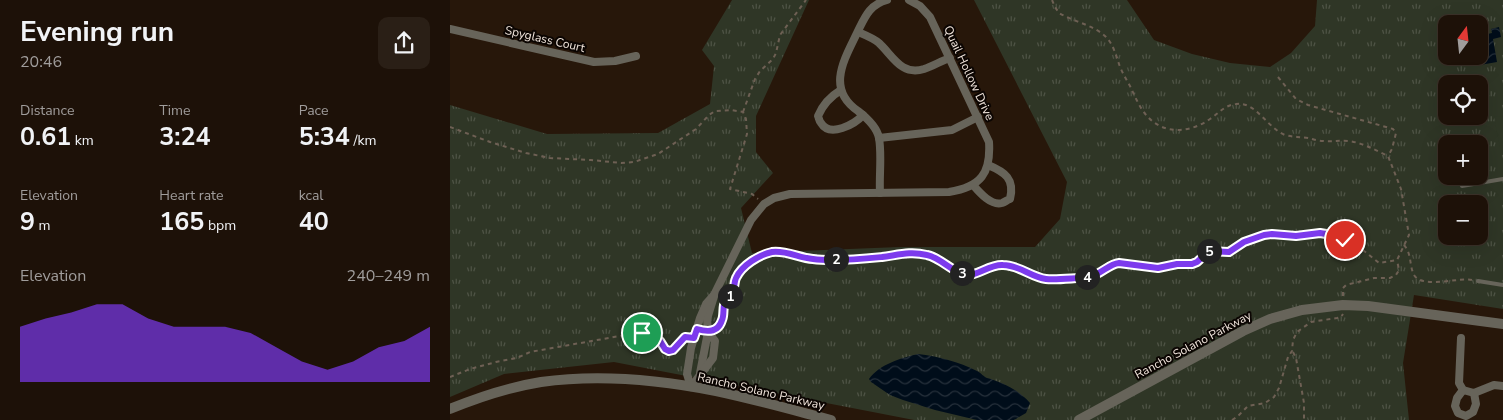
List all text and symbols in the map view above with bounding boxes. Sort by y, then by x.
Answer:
text: Evening run [20,13,174,51]
north arrow [1438,15,1488,65]
map controls [1438,15,1488,245]
button: share [378,17,430,69]
street label: Spyglass Court [503,22,587,56]
street label: Quail Hollow Drive [940,23,998,123]
text: 20:46 [20,51,62,73]
button: locate [1438,75,1488,125]
text: Distance [20,101,74,120]
text: Time [159,101,190,120]
text: Pace [299,101,328,120]
text: 0.61 [20,120,71,154]
text: 3:24 [159,120,211,154]
text: 5:34 [299,120,350,154]
text: km [71,131,94,150]
text: /km [350,131,376,150]
button: + [1438,135,1488,185]
text: Elevation [20,186,78,205]
text: Heart rate [159,186,223,205]
text: kcal [299,186,323,205]
button: − [1438,195,1488,245]
text: 9 [20,205,35,239]
text: 165 [159,205,204,239]
text: 40 [299,205,329,239]
text: m [35,216,51,235]
text: bpm [204,216,236,235]
pin [1324,219,1366,261]
icon: check [1331,226,1359,254]
pin: 5 [1196,238,1222,264]
text: 5 [1205,242,1214,261]
pin: 2 [824,246,848,272]
text: 2 [832,250,841,269]
pin: 3 [950,260,974,286]
text: 3 [958,264,967,283]
pin: 4 [1074,264,1100,290]
text: Elevation [20,265,86,287]
text: 240–249 m [347,265,430,287]
text: 4 [1083,268,1092,287]
pin: 1 [718,284,742,308]
text: 1 [726,287,735,306]
street label: Rancho Solano Parkway [1132,307,1255,383]
pin [621,312,663,354]
icon: arrive [628,319,656,347]
street label: Rancho Solano Parkway [696,369,827,414]

